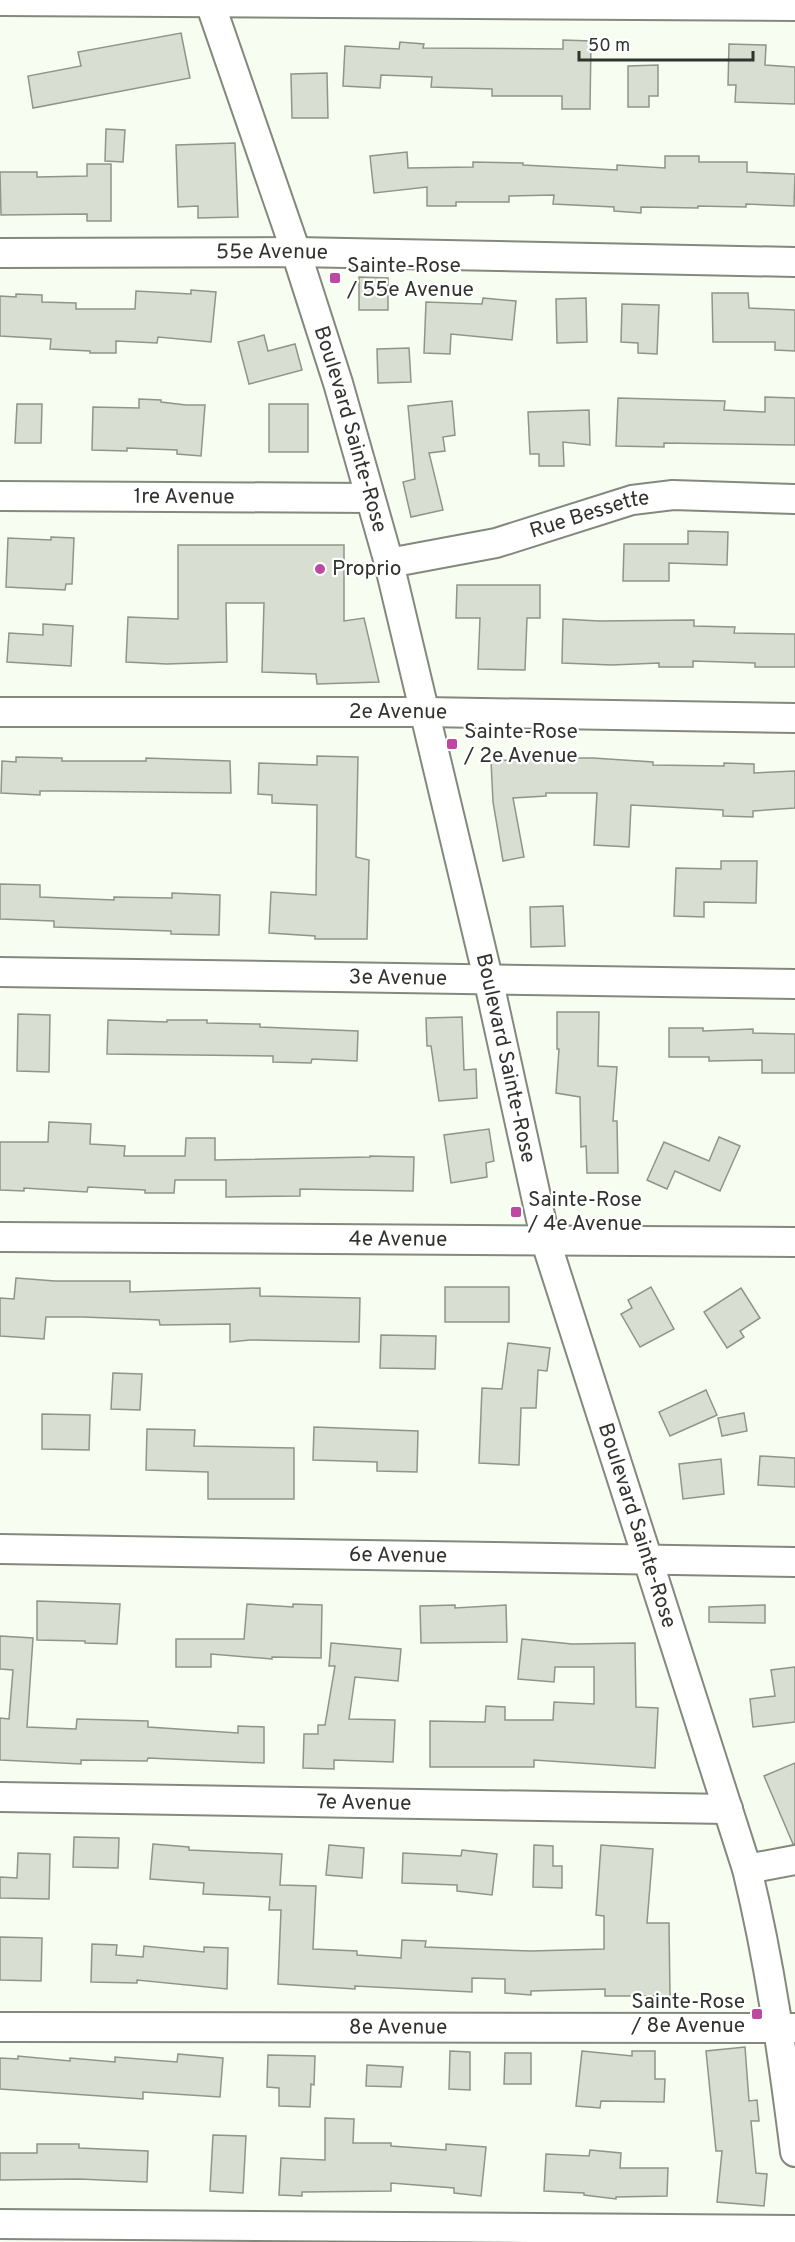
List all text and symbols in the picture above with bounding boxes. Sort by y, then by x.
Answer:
scale bar [579,24,753,62]
text: 50 m [588,35,630,58]
street label: 55e Avenue [216,238,328,266]
place label: Sainte-Rose / 55e Avenue [346,253,474,304]
marker: Sainte-Rose / 55e Avenue [328,271,342,285]
street label: Boulevard Sainte-Rose [307,323,393,536]
street label: 1re Avenue [133,483,235,511]
street label: Rue Bessette [526,484,651,545]
place label: Proprio [332,556,401,583]
marker: Proprio [313,562,327,576]
street label: 2e Avenue [349,698,447,726]
place label: Sainte-Rose / 2e Avenue [463,719,578,770]
marker: Sainte-Rose / 2e Avenue [445,737,459,751]
street label: Boulevard Sainte-Rose [469,951,542,1166]
street label: 3e Avenue [348,964,447,992]
place label: Sainte-Rose / 4e Avenue [527,1187,642,1238]
marker: Sainte-Rose / 4e Avenue [509,1205,523,1219]
street label: 4e Avenue [349,1226,447,1253]
street label: Boulevard Sainte-Rose [591,1420,682,1632]
street label: 6e Avenue [349,1541,447,1570]
street label: 7e Avenue [316,1789,412,1817]
place label: Sainte-Rose / 8e Avenue [630,1989,745,2040]
marker: Sainte-Rose / 8e Avenue [750,2007,764,2021]
street label: 8e Avenue [349,2014,447,2041]

